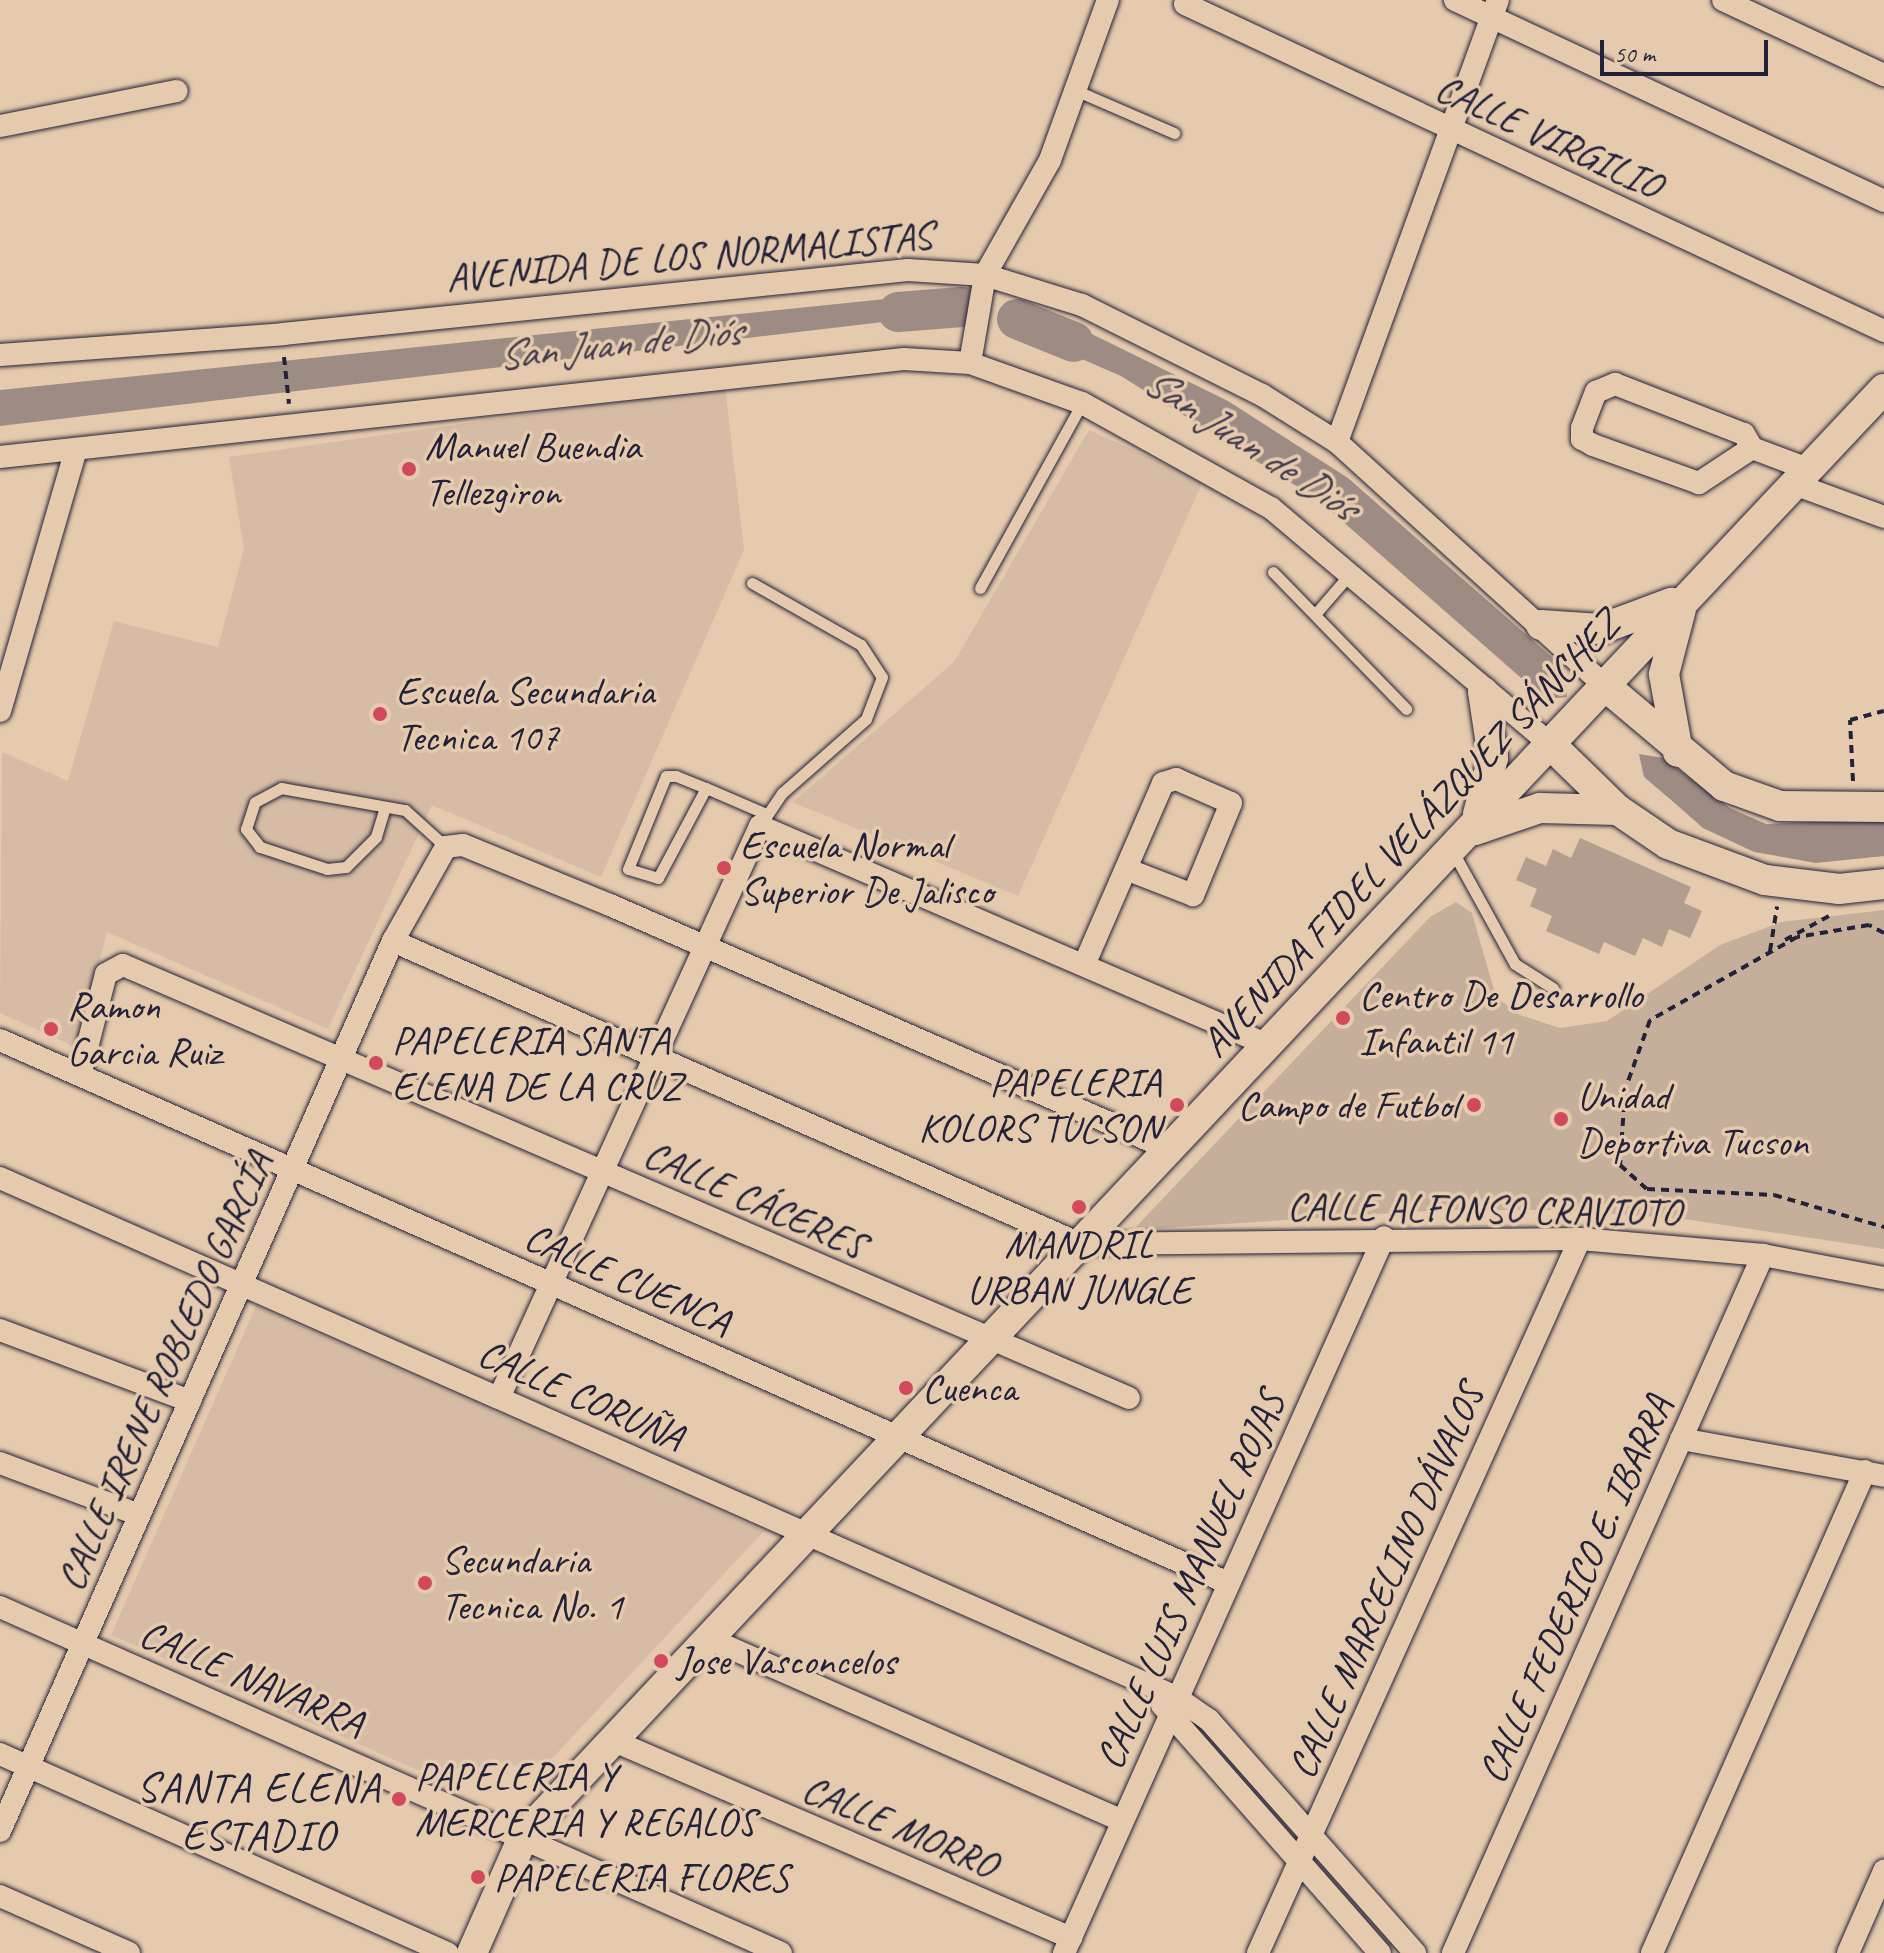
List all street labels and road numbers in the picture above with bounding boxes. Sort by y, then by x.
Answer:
street label: CALLE VIRGILIO [1429,63,1669,209]
street label: AVENIDA DE LOS NORMALISTAS [444,211,934,301]
street label: AVENIDA FIDEL VELÁZQUEZ SÁNCHEZ [1191,602,1629,1066]
street label: CALLE CÁCERES [637,1129,873,1269]
street label: CALLE IRENE ROBLEDO GARCÍA [45,1144,283,1598]
street label: CALLE ALFONSO CRAVIOTO [1285,1182,1683,1236]
street label: CALLE CUENCA [518,1212,738,1346]
street label: CALLE CORUÑA [471,1328,691,1462]
street label: CALLE MARCELINO DÁVALOS [1277,1377,1495,1785]
street label: CALLE LUIS MANUEL ROJAS [1085,1384,1295,1776]
street label: CALLE FEDERICO E. IBARRA [1467,1387,1683,1791]
street label: CALLE NAVARRA [132,1609,372,1747]
street label: CALLE MORRO [796,1764,1004,1888]

